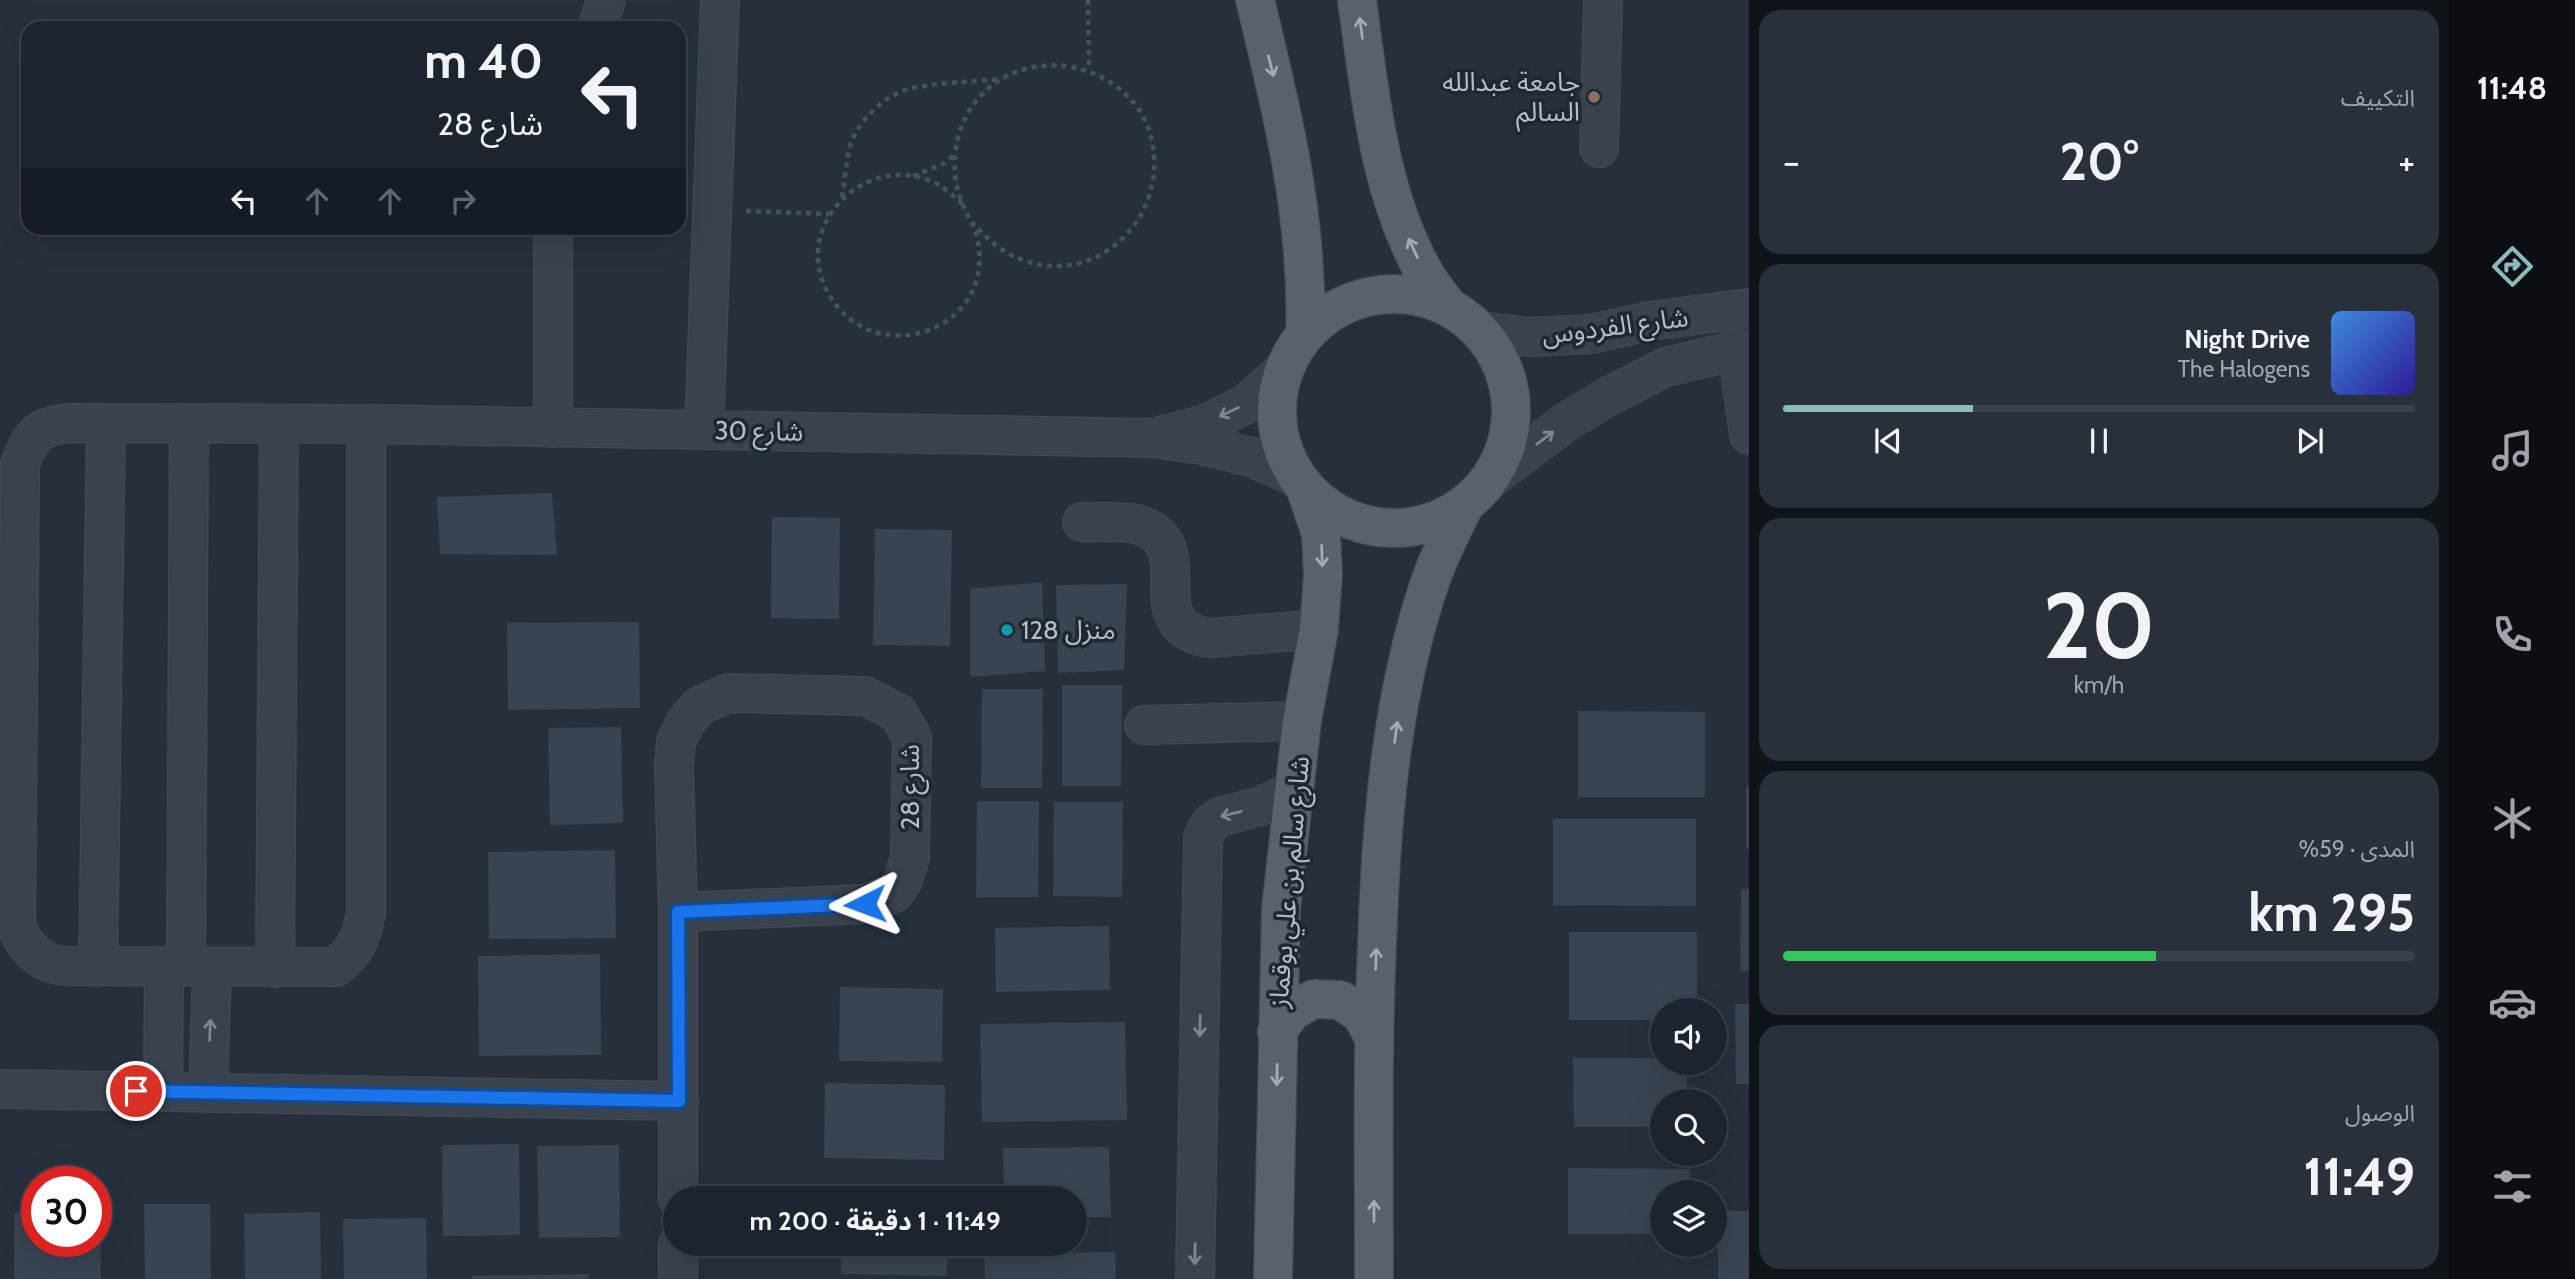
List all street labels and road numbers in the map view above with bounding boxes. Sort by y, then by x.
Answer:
street label: شارع الفردوس [1540,301,1690,354]
street label: شارع 30 [714,414,804,451]
street label: شارع 28 [894,744,929,830]
street label: شارع سالم بن علي بوقماز [1262,755,1320,1010]

